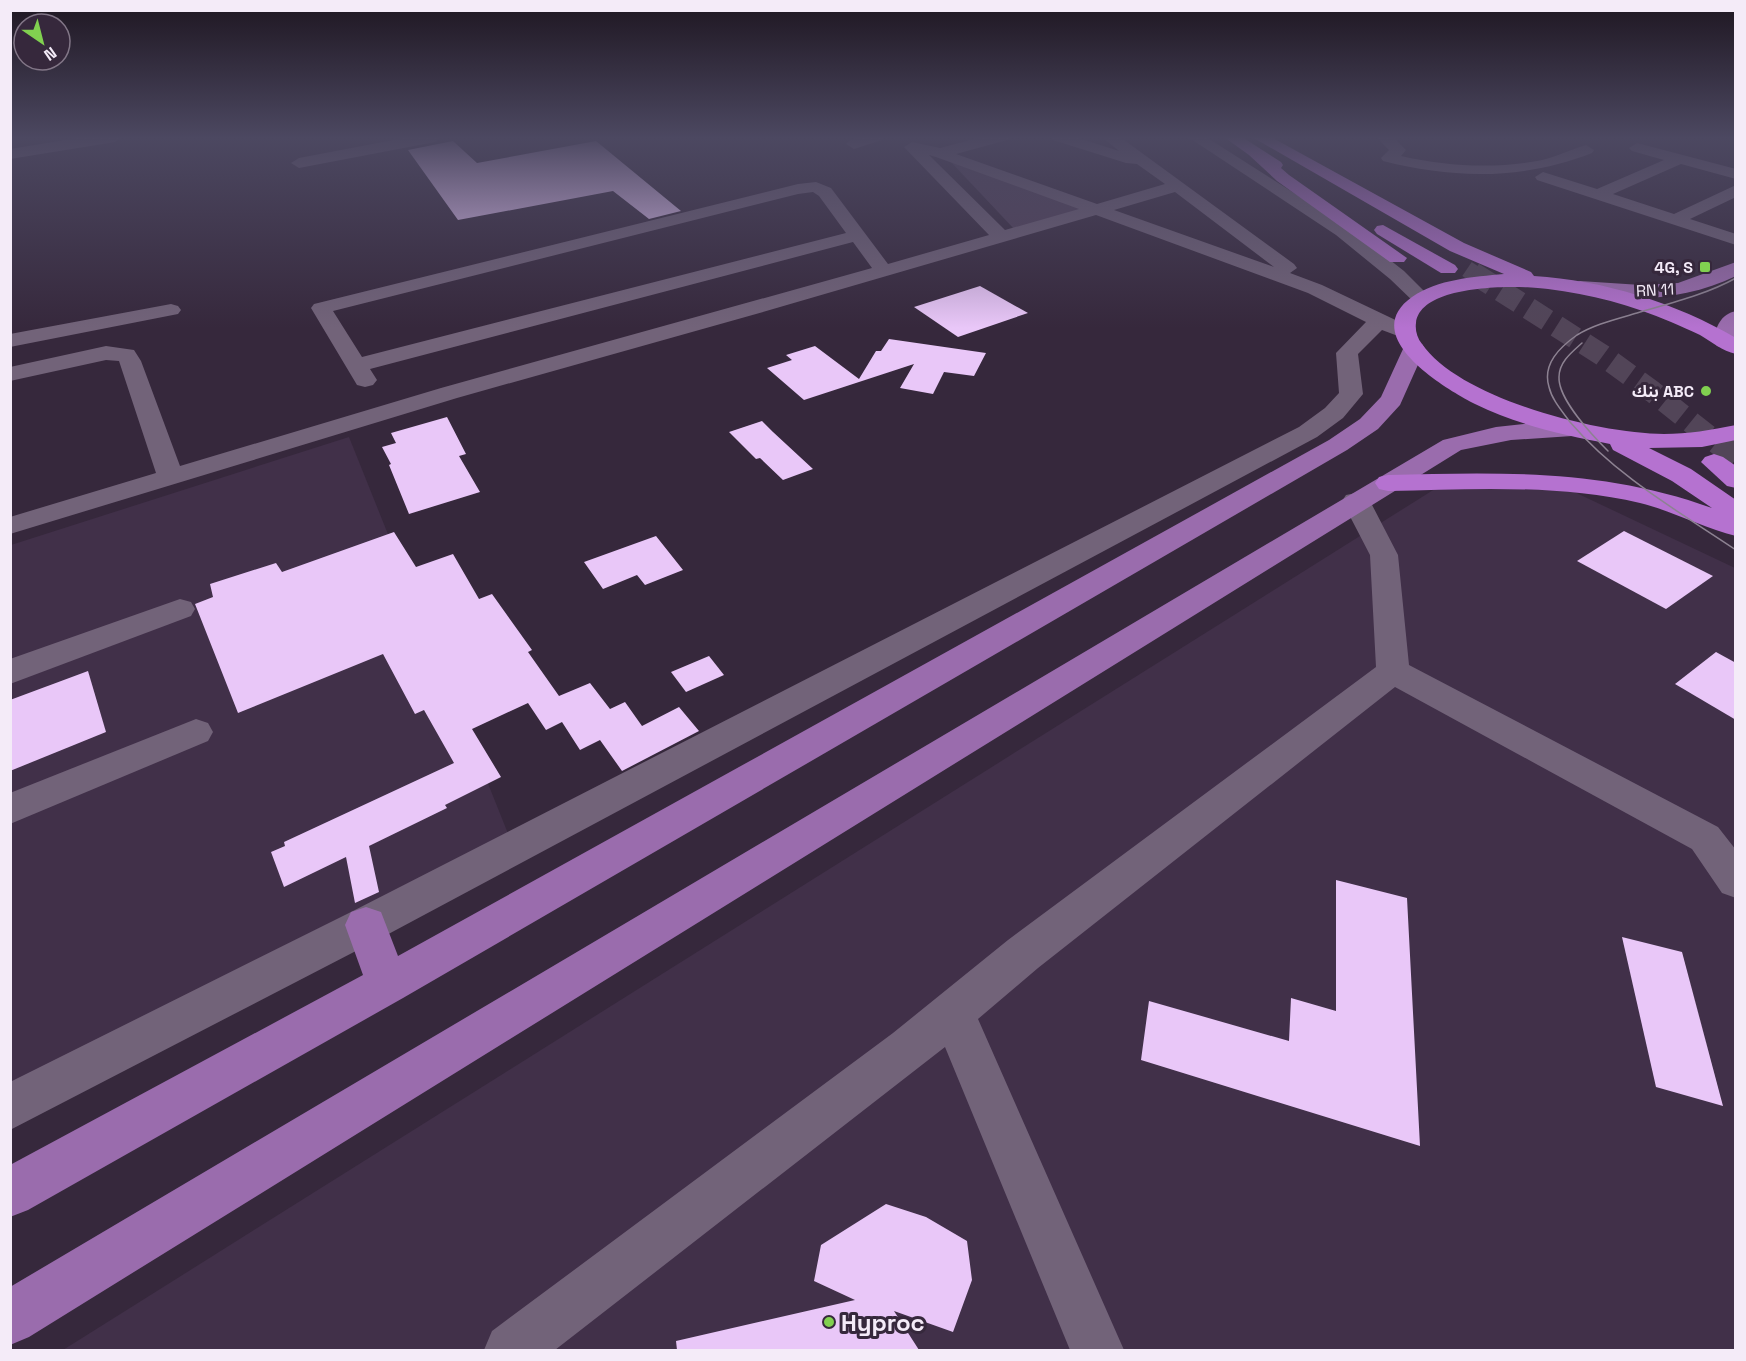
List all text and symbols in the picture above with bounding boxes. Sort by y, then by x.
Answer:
north arrow [12,12,72,72]
text: N [40,42,61,66]
place label: 4G, S [1654,257,1693,278]
marker: 4G, S [1698,260,1712,274]
street label: RN 11 [1635,279,1675,301]
place label: بنك ABC [1632,381,1694,402]
marker: بنك ABC [1699,384,1713,398]
place label: Hyproc [841,1307,925,1338]
marker: Hyproc [822,1315,836,1329]

